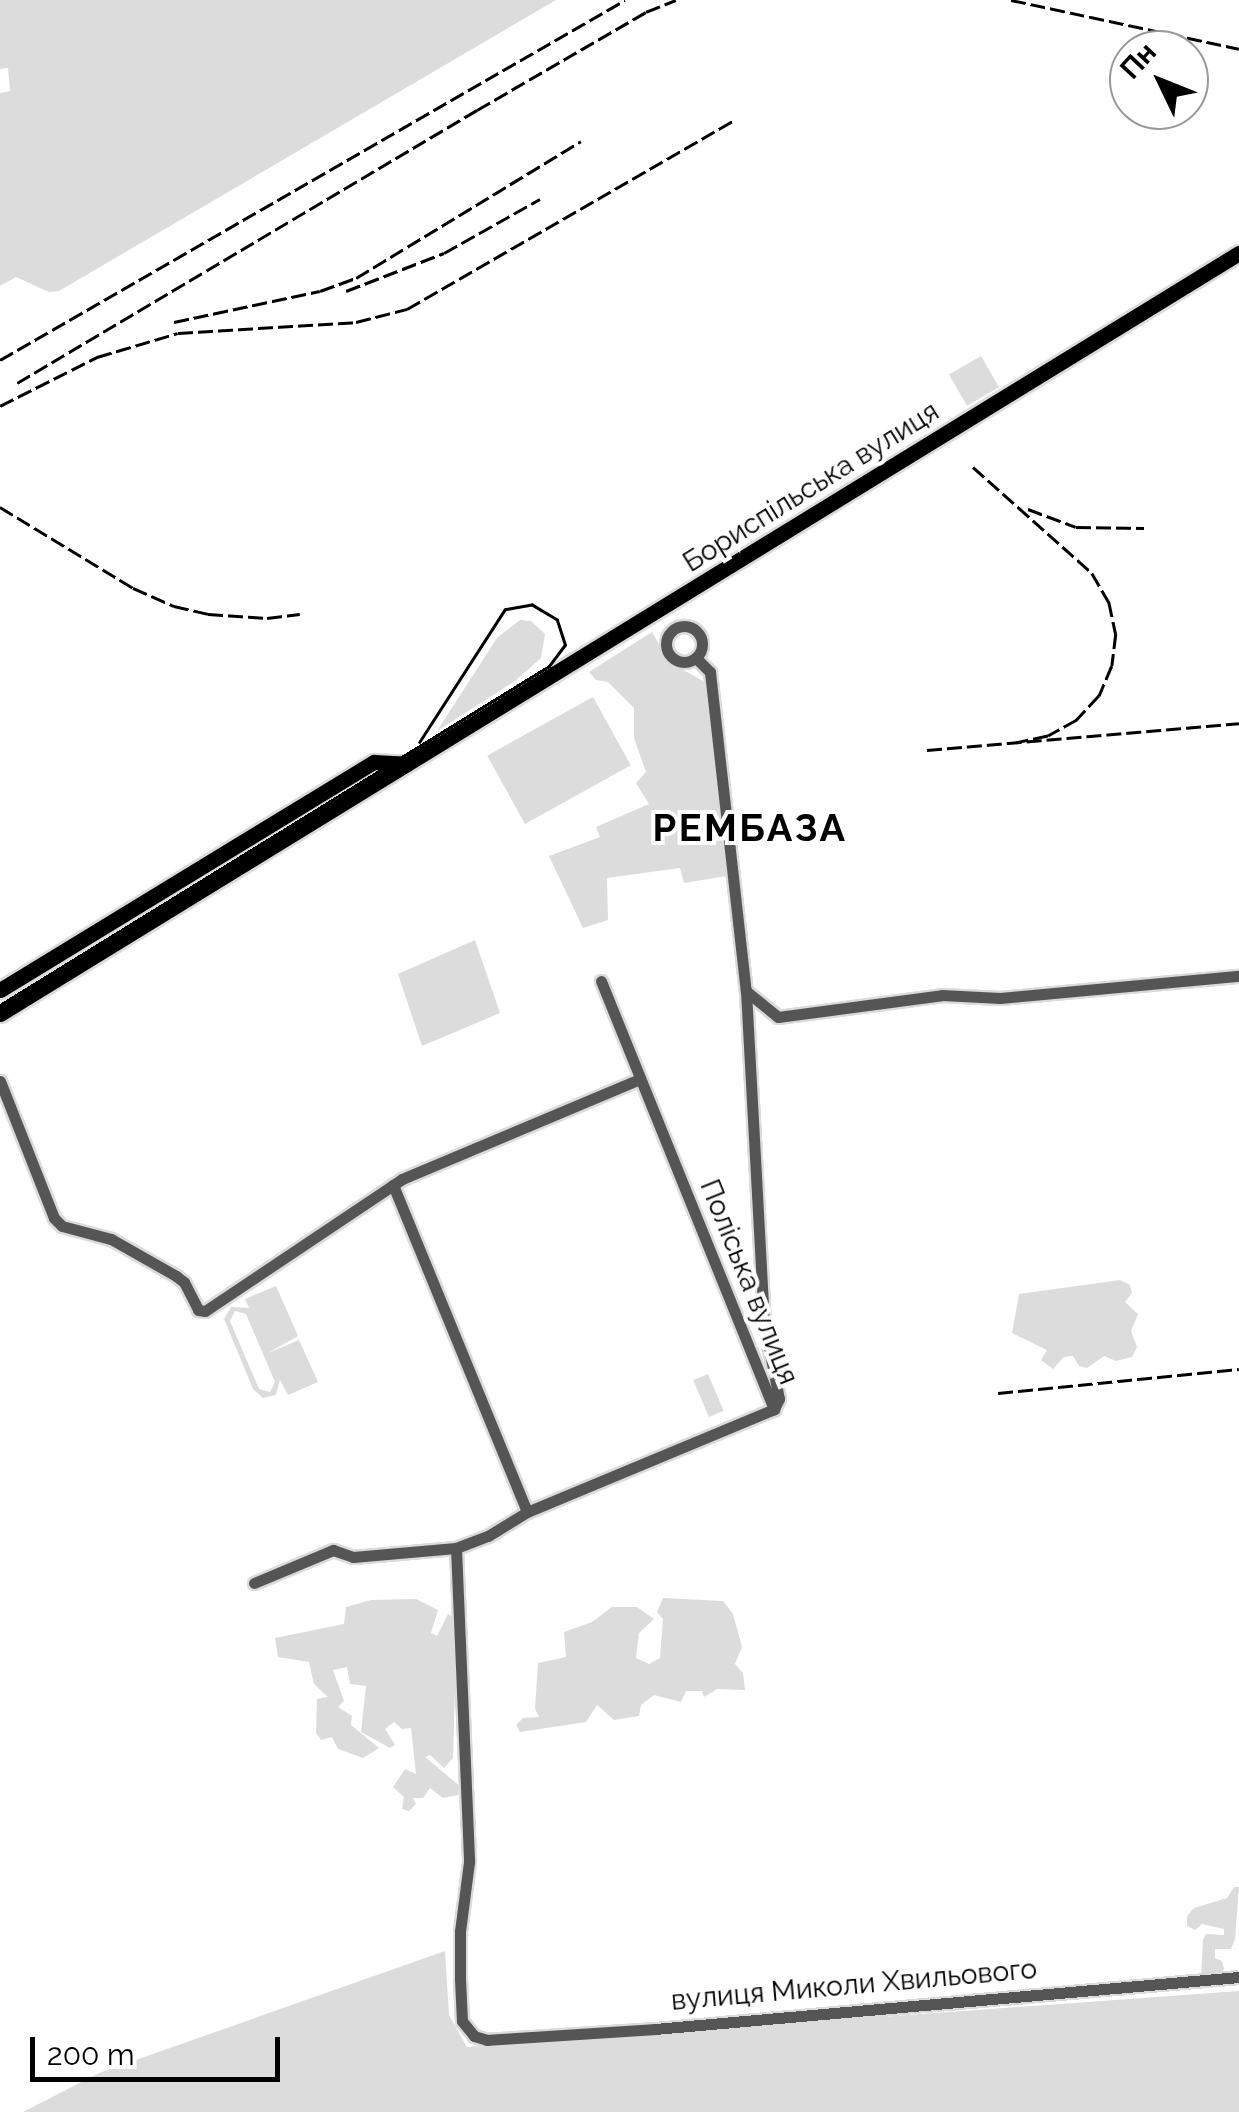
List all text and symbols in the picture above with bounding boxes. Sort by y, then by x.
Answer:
north arrow [1109,30,1209,130]
text: Пн [1113,36,1163,85]
street label: Бориспільська вулиця [677,395,945,579]
district label: РЕМБАЗА [652,805,848,851]
street label: Поліська вулиця [693,1175,805,1389]
street label: вулиця Миколи Хвильового [670,1952,1038,2018]
scale bar [35,2017,285,2079]
text: 200 m [47,2037,135,2072]

